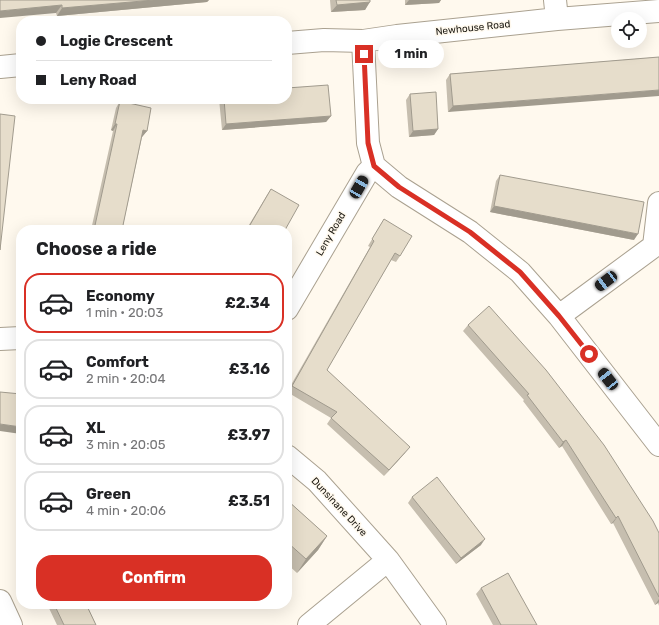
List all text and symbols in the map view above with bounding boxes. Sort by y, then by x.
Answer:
map controls [611,12,647,48]
button: locate [611,12,647,48]
street label: Newhouse Road [435,18,511,38]
text: Logie Crescent [60,32,173,50]
callout: 1 min [378,40,444,68]
route end [355,45,373,63]
text: 1 min [394,46,428,61]
text: Leny Road [60,71,137,89]
car [348,174,370,200]
street label: Leny Road [314,210,348,258]
text: Choose a ride [36,238,157,260]
car [593,269,619,293]
icon: car [38,285,74,321]
text: Economy [86,287,155,305]
text: £2.34 [225,294,270,312]
text: 1 min · 20:03 [86,305,163,320]
route start [580,345,598,363]
icon: car [38,351,74,387]
text: Comfort [86,353,149,371]
text: £3.16 [229,360,270,378]
car [596,366,620,392]
text: 2 min · 20:04 [86,371,166,386]
icon: car [38,417,74,453]
text: XL [86,419,105,437]
text: £3.97 [227,426,270,444]
text: 3 min · 20:05 [86,437,165,452]
street label: Dunsinane Drive [309,475,370,539]
icon: car [38,483,74,519]
text: Green [86,485,131,503]
text: £3.51 [228,492,270,510]
text: 4 min · 20:06 [86,503,166,518]
button: Confirm [36,555,272,601]

